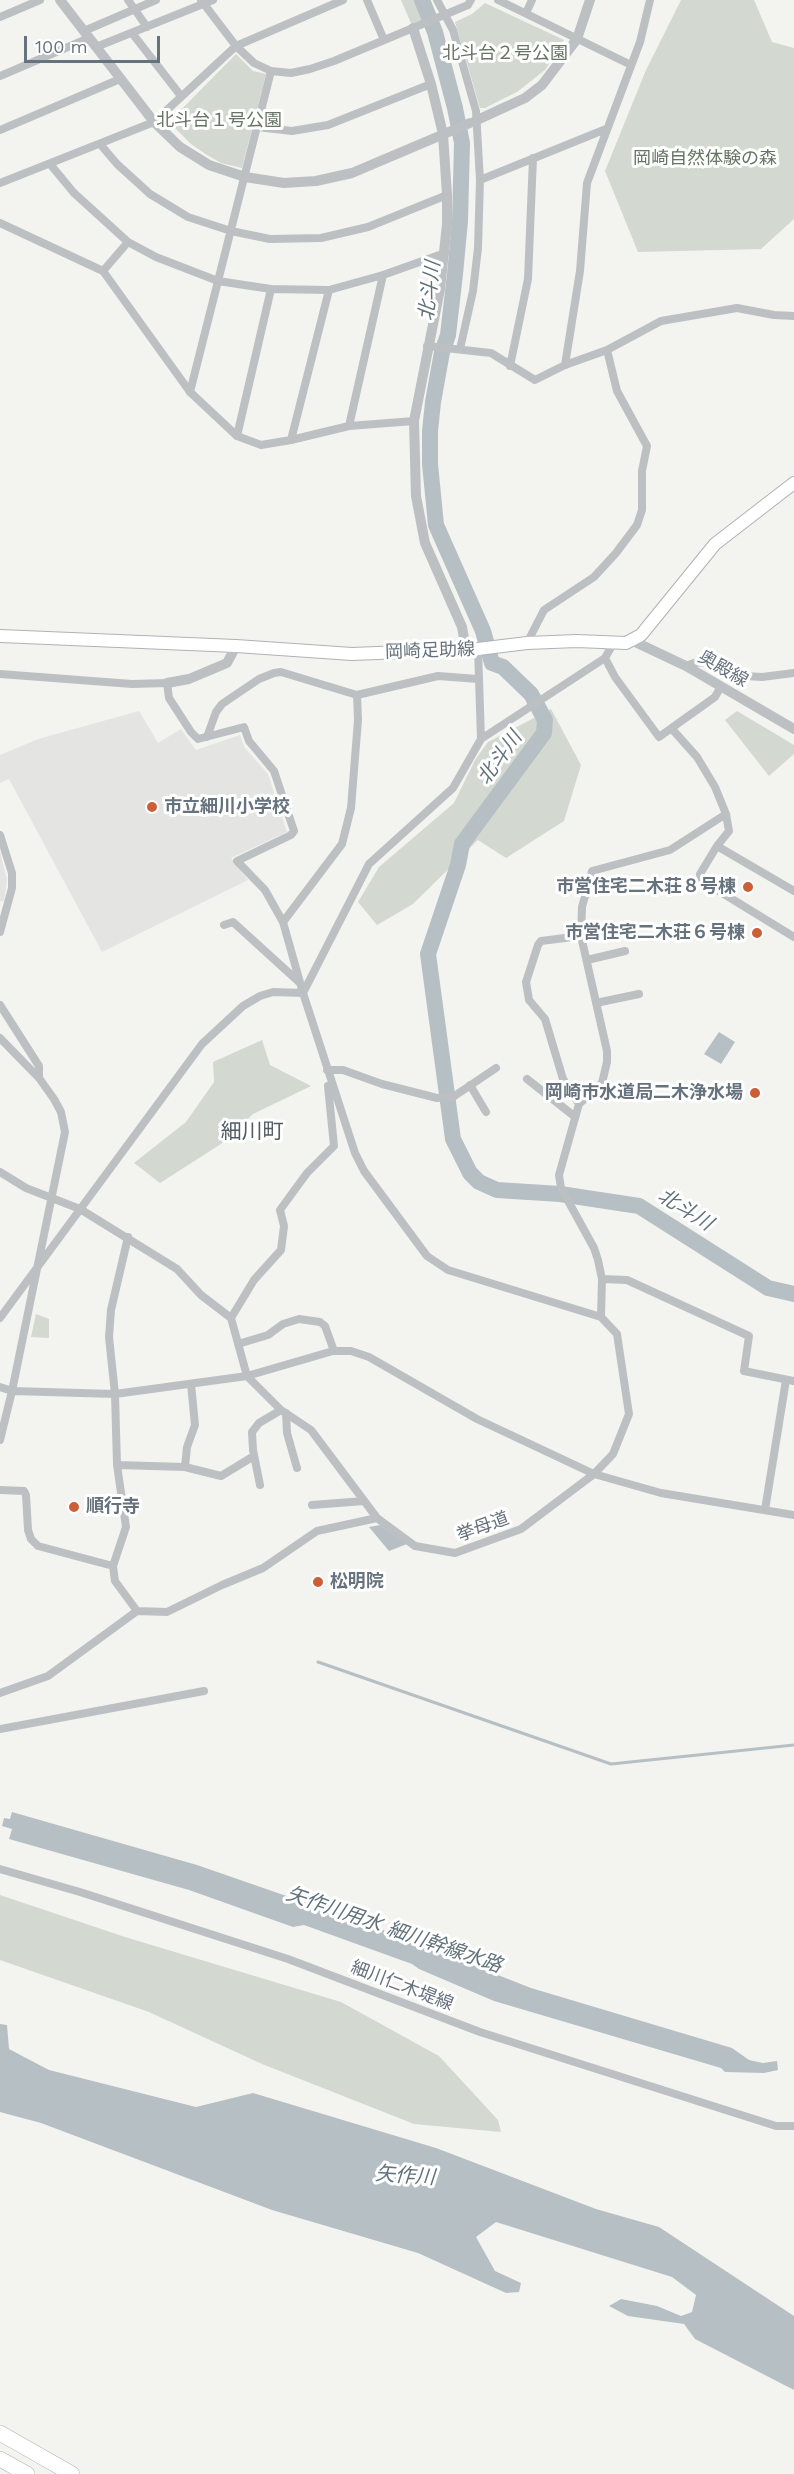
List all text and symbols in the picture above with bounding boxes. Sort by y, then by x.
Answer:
scale bar [27,24,164,62]
text: 100 m [35,36,88,57]
park label: 北斗台２号公園 [442,43,568,65]
park label: 北斗台１号公園 [156,110,282,132]
park label: 岡崎自然体験の森 [633,148,777,170]
water label: 北斗川 [414,260,446,322]
street label: 岡崎足助線 [385,639,475,663]
street label: 奥殿線 [694,646,752,692]
water label: 北斗川 [473,727,527,789]
place label: 市立細川小学校 [164,796,290,818]
marker: 市立細川小学校 [145,800,159,814]
place label: 市営住宅二木荘８号棟 [556,876,736,898]
marker: 市営住宅二木荘８号棟 [741,880,755,894]
place label: 市営住宅二木荘６号棟 [565,922,745,944]
marker: 市営住宅二木荘６号棟 [750,926,764,940]
place label: 岡崎市水道局二木浄水場 [545,1082,743,1104]
marker: 岡崎市水道局二木浄水場 [748,1086,762,1100]
district label: 細川町 [221,1119,283,1145]
water label: 北斗川 [653,1184,717,1236]
place label: 順行寺 [86,1496,140,1518]
marker: 順行寺 [67,1500,81,1514]
street label: 挙母道 [454,1508,512,1546]
place label: 松明院 [330,1571,384,1593]
marker: 松明院 [311,1575,325,1589]
water label: 矢作川用水 細川幹線水路 [283,1882,505,1978]
street label: 細川仁木堤線 [348,1957,456,2015]
water label: 矢作川 [374,2162,436,2190]

